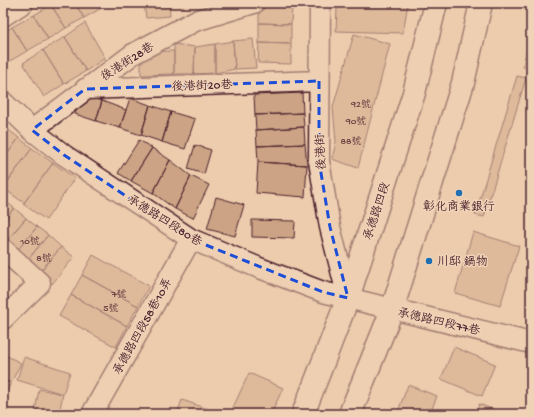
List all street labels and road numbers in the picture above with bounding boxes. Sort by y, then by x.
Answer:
street label: 後港街28巷 [98,40,157,85]
street label: 後港街20巷 [171,78,233,95]
street label: 後港街 [313,134,330,170]
street label: 承德路四段 [360,180,394,242]
street label: 承德路四段80巷 [124,191,205,250]
street label: 承德路四段58巷10弄 [110,275,176,378]
street label: 承德路四段77巷 [396,305,482,339]

